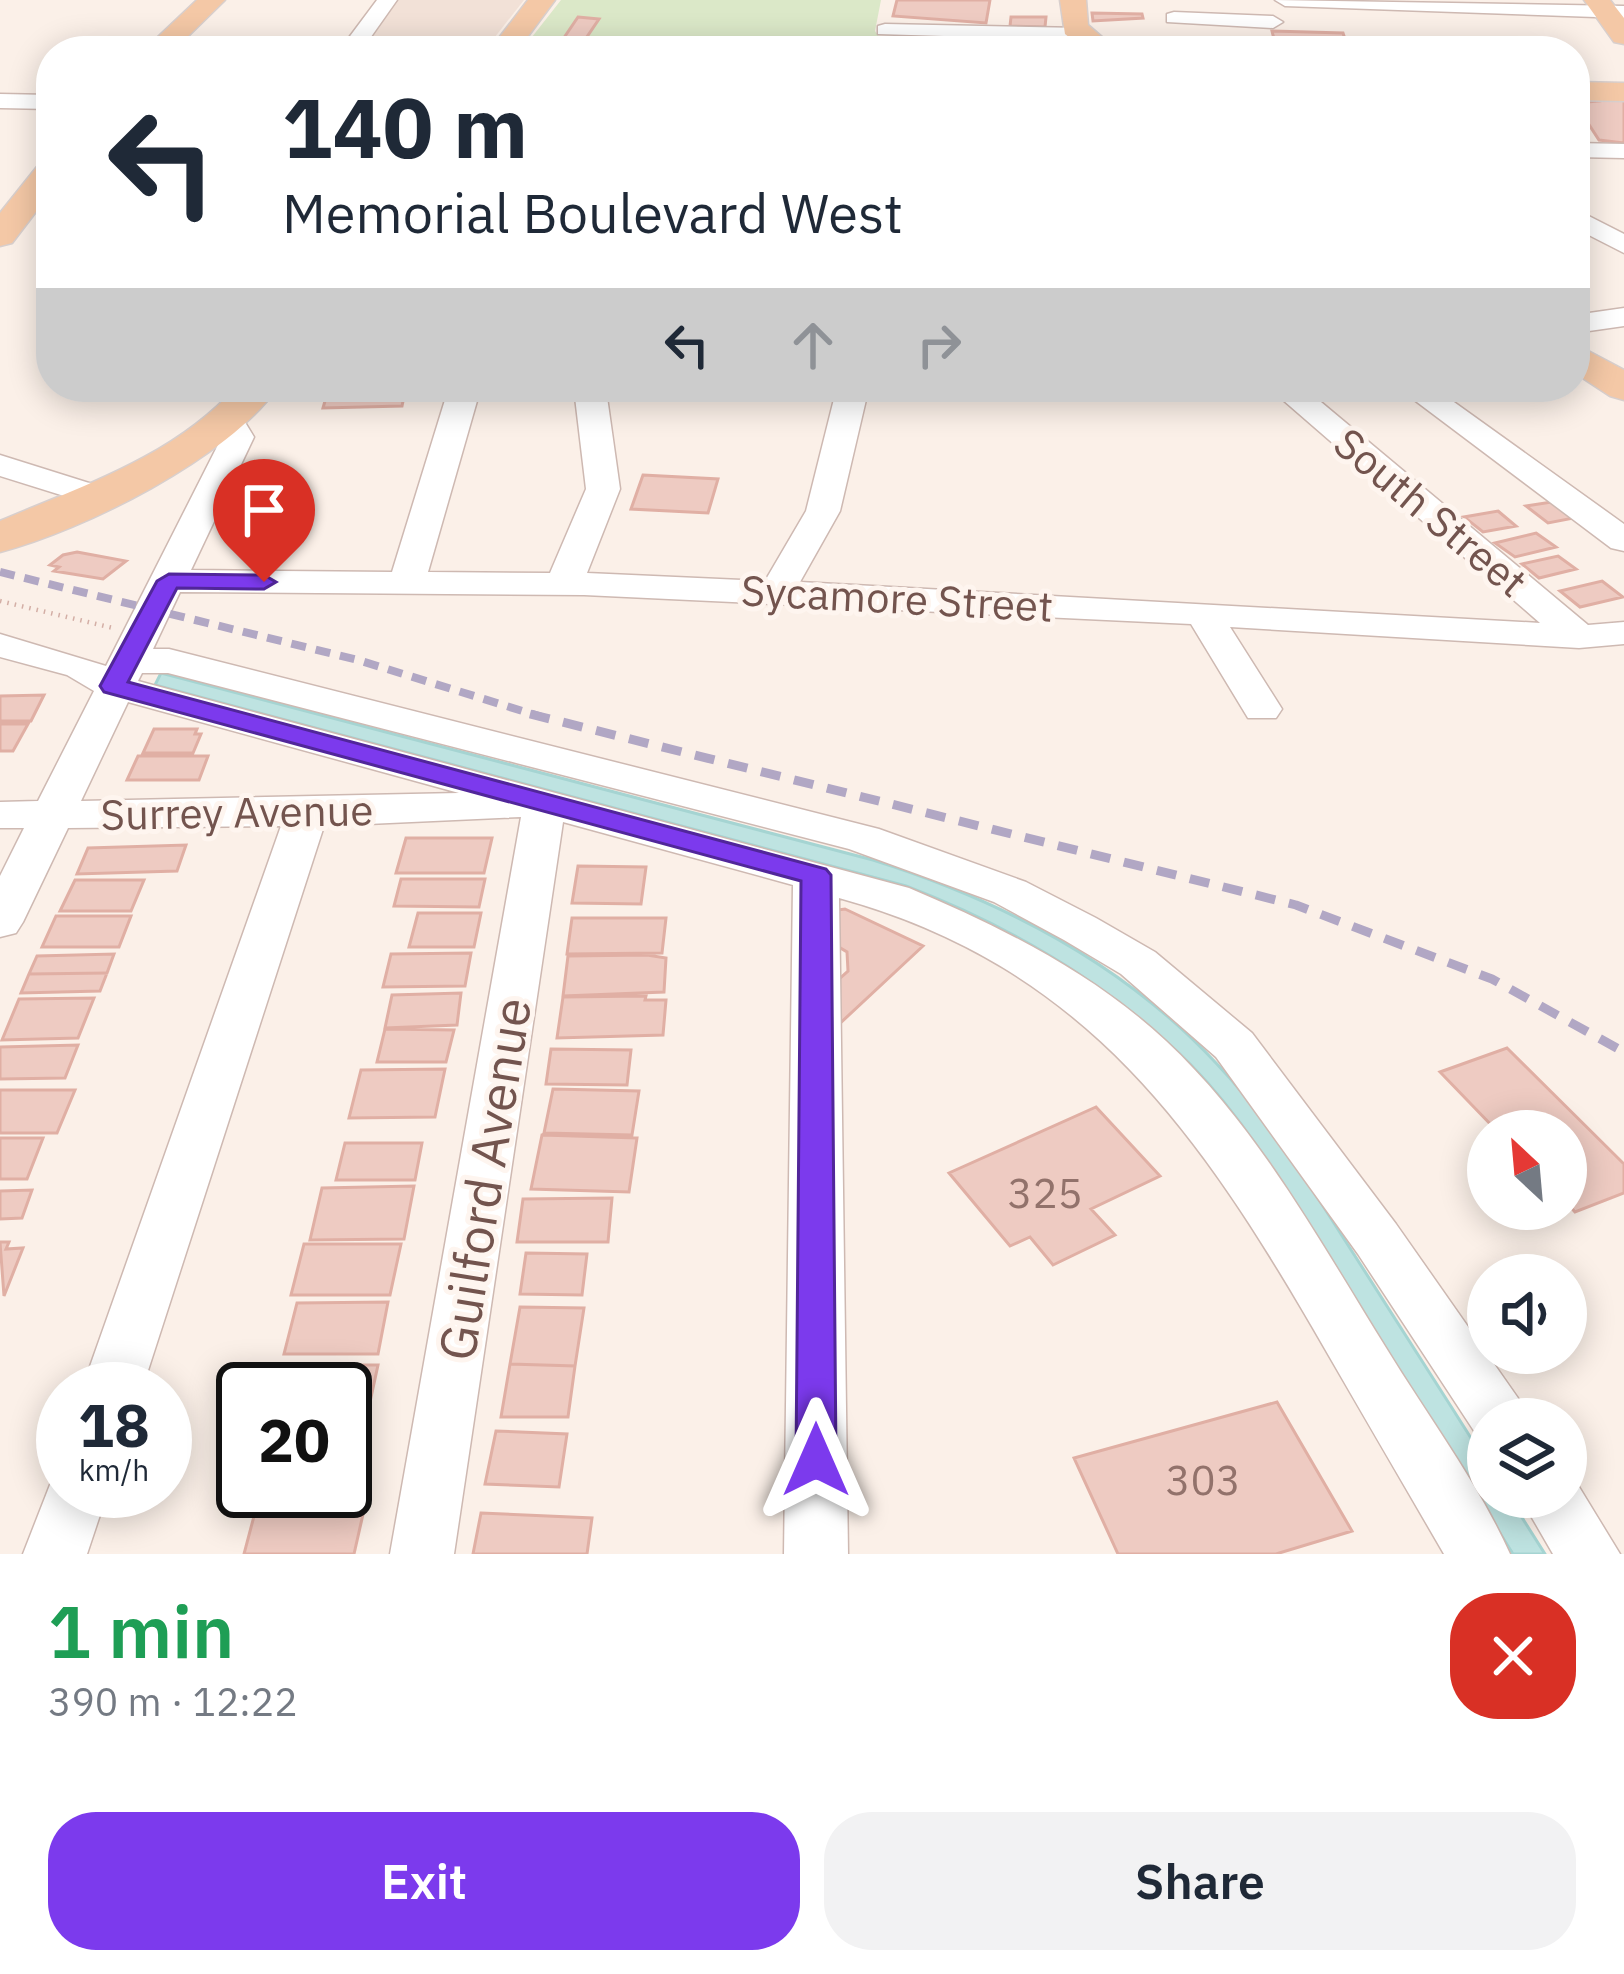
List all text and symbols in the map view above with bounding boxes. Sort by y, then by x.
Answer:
text: 140 m [282,72,528,181]
icon: left [84,84,240,240]
text: Memorial Boulevard West [282,178,903,248]
icon: left [654,312,720,378]
icon: ahead [780,312,846,378]
icon: right [906,312,972,378]
street label: South Street [1323,415,1539,609]
pin [213,459,315,582]
icon: arrive [231,477,297,543]
street label: Sycamore Street [740,562,1054,634]
street label: Surrey Avenue [100,782,374,842]
street label: Guilford Avenue [423,993,545,1365]
north arrow [1467,1110,1587,1230]
map controls [1467,1110,1587,1518]
house number: 325 [1007,1165,1083,1220]
button: sound [1467,1254,1587,1374]
speed limit sign: 20 [216,1362,372,1518]
text: 18 [78,1385,150,1464]
position arrow [753,1397,879,1523]
button: layers [1467,1398,1587,1518]
text: km/h [79,1450,149,1489]
house number: 303 [1165,1452,1241,1507]
text: 1 min [48,1584,234,1678]
button: close [1450,1593,1576,1719]
text: 390 m · 12:22 [48,1676,298,1727]
button: Exit [48,1812,800,1950]
button: Share [824,1812,1576,1950]

